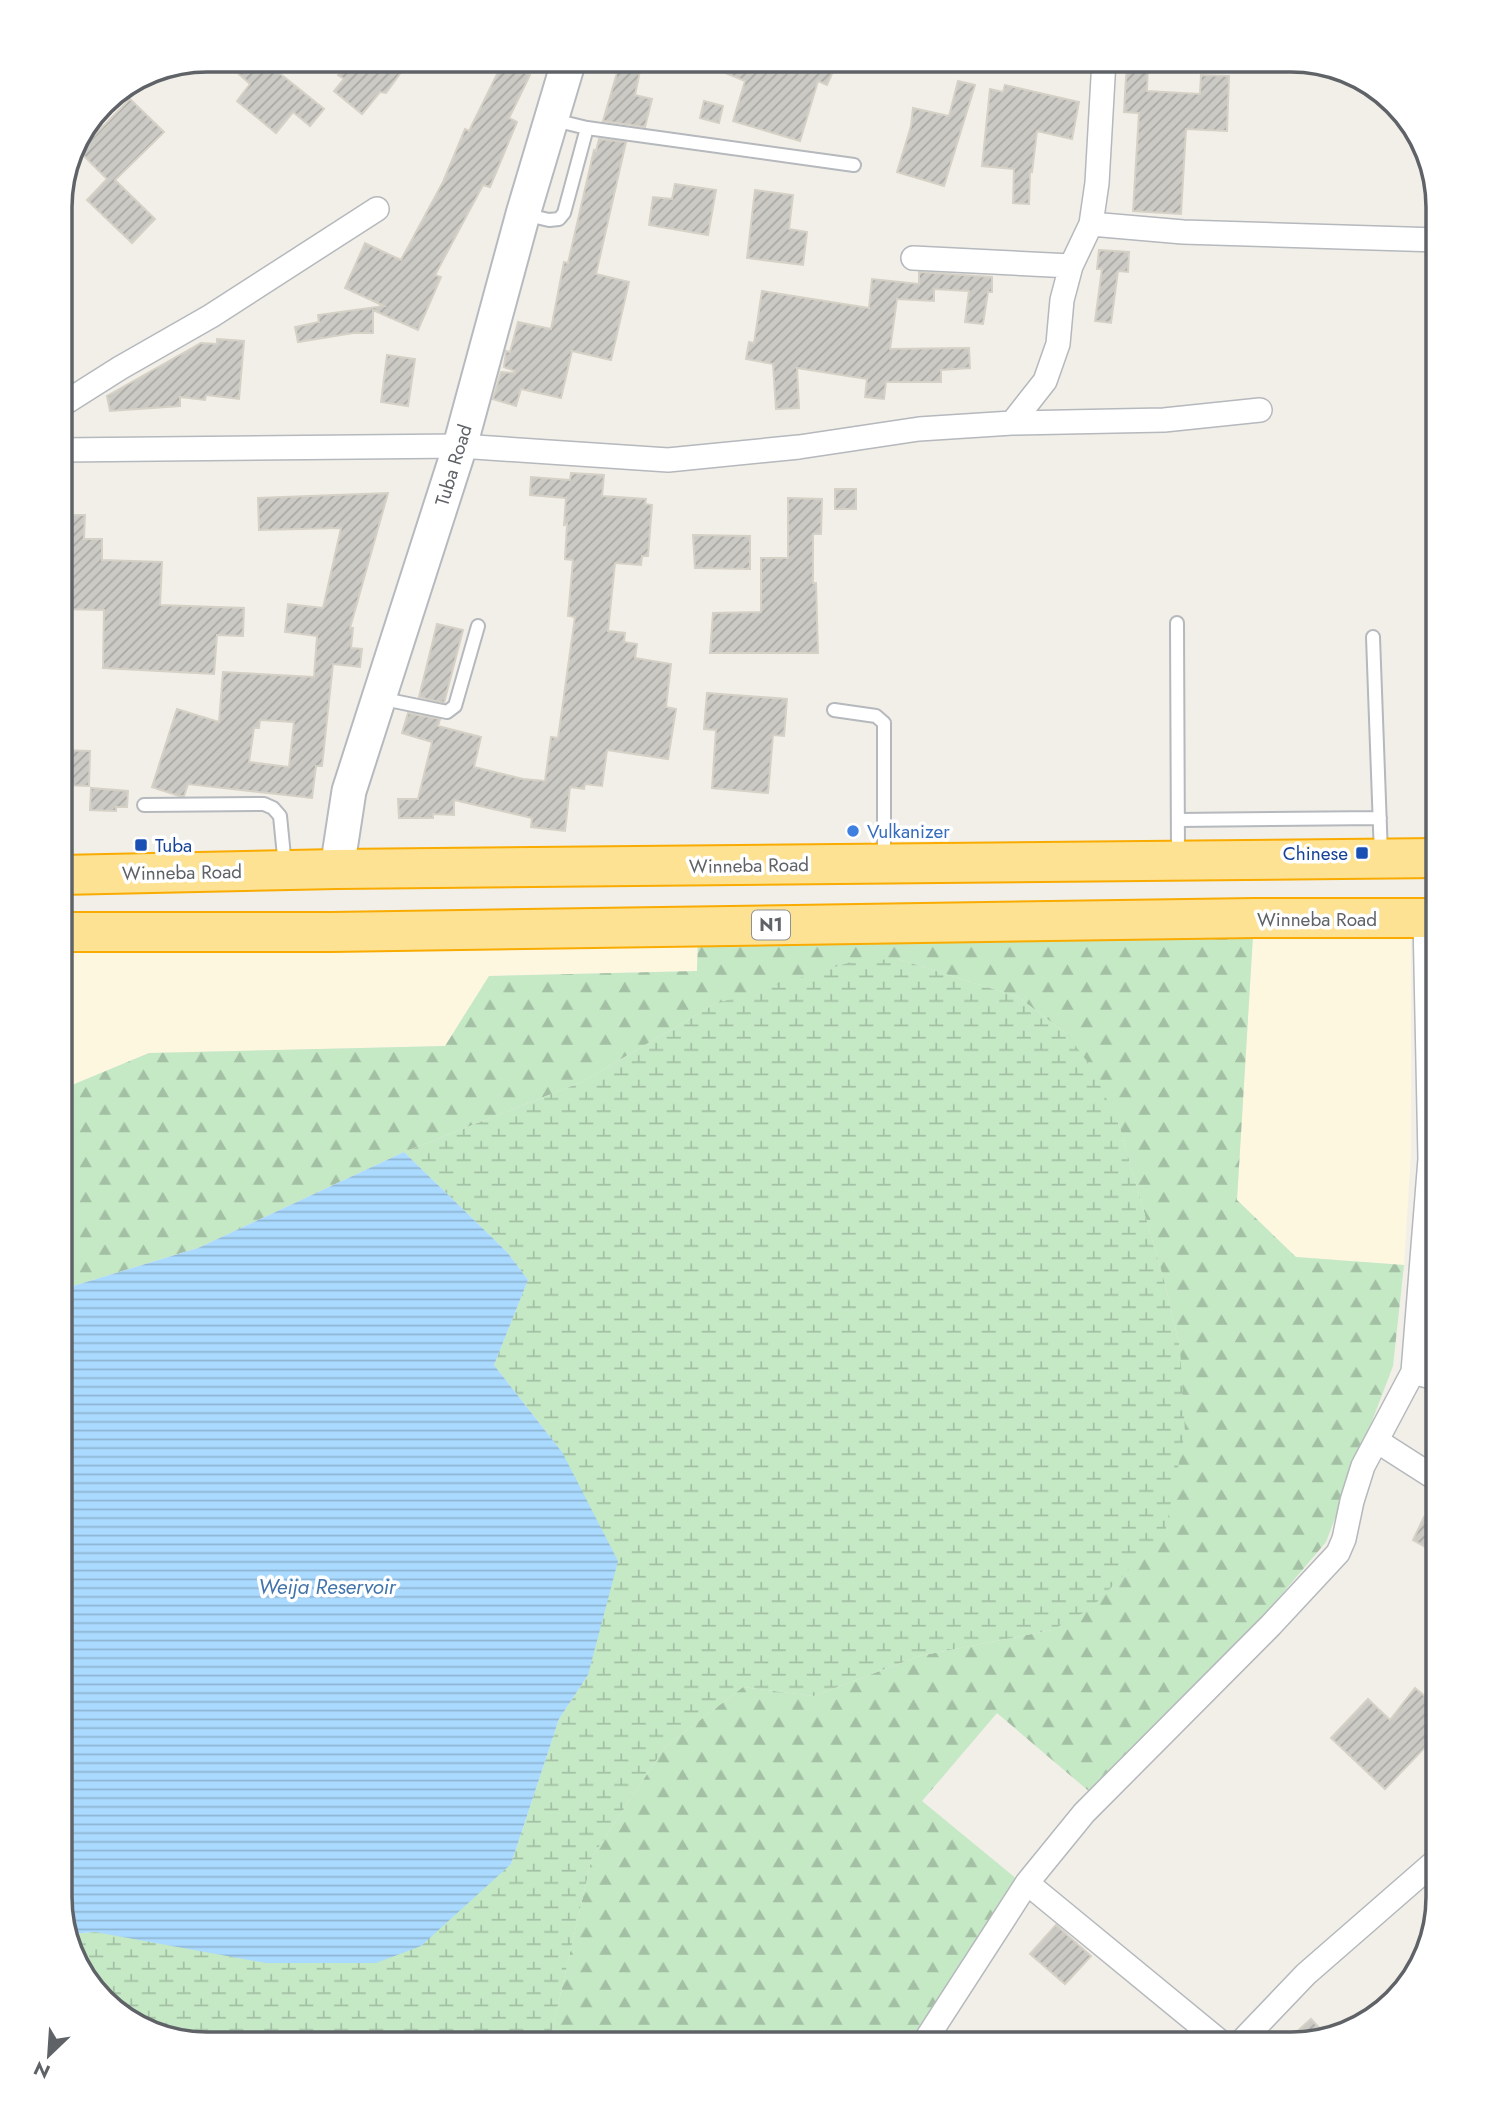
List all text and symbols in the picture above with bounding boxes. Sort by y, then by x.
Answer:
street label: Tuba Road [428,421,479,509]
place label: Vulkanizer [867,818,950,845]
marker: Vulkanizer [845,823,861,839]
place label: Tuba [155,832,192,859]
marker: Tuba [133,837,149,853]
place label: Chinese [1283,840,1348,867]
marker: Chinese [1354,845,1370,861]
street label: Winneba Road [689,851,809,880]
street label: Winneba Road [122,858,242,887]
street label: Winneba Road [1257,906,1377,933]
road number: N1 [752,910,790,940]
water label: Weija Reservoir [258,1572,397,1602]
north arrow [14,2020,84,2090]
text: N [29,2055,55,2085]

